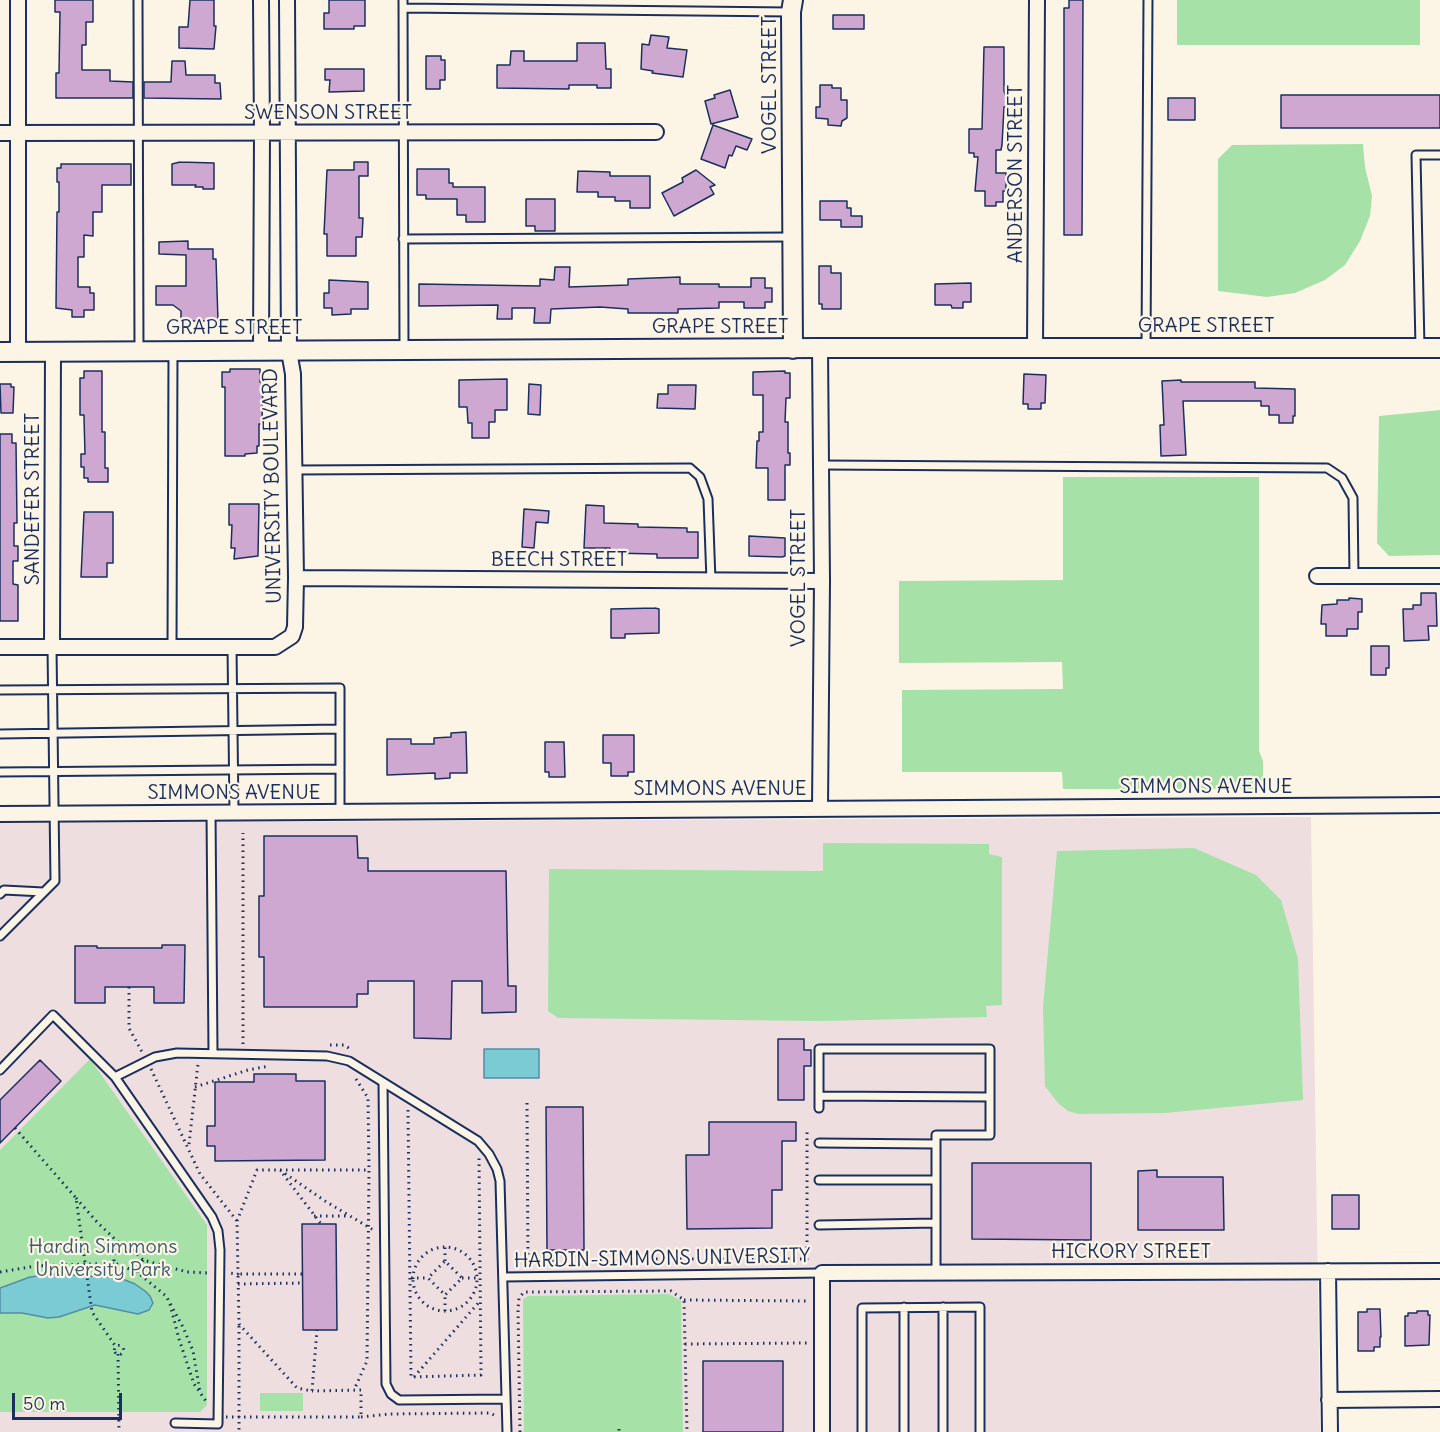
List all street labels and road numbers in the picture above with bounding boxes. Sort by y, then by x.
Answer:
street label: VOGEL STREET [758,16,782,154]
street label: ANDERSON STREET [1004,85,1028,263]
street label: SWENSON STREET [244,101,412,125]
street label: GRAPE STREET [1138,314,1274,338]
street label: GRAPE STREET [652,315,788,339]
street label: GRAPE STREET [166,316,302,340]
street label: UNIVERSITY BOULEVARD [259,368,287,604]
street label: SANDEFER STREET [21,413,45,585]
street label: VOGEL STREET [787,509,811,647]
street label: BEECH STREET [491,548,627,572]
street label: SIMMONS AVENUE [1119,775,1293,799]
street label: SIMMONS AVENUE [633,777,807,801]
street label: SIMMONS AVENUE [147,781,321,805]
street label: HICKORY STREET [1051,1240,1211,1264]
street label: HARDIN-SIMMONS UNIVERSITY [514,1244,810,1274]

